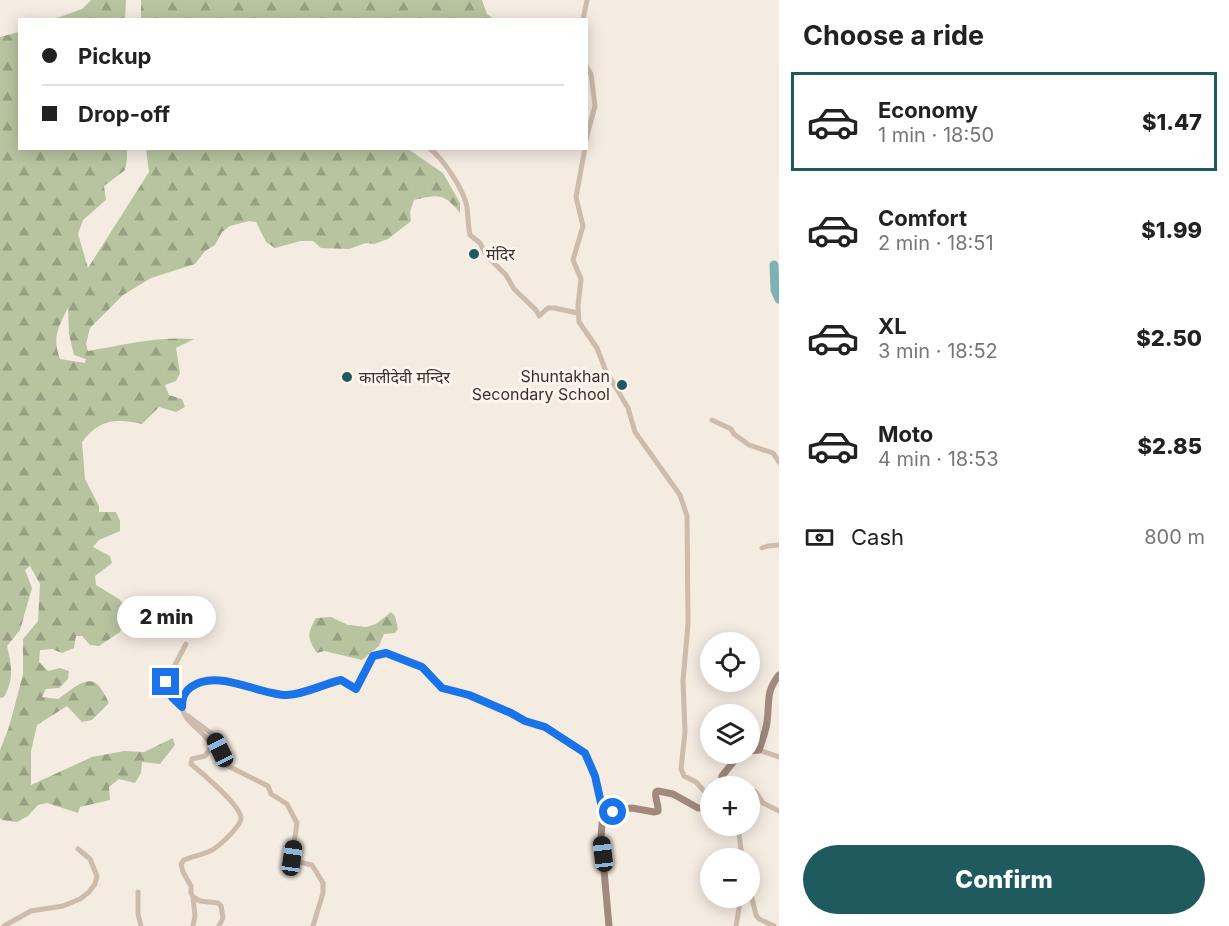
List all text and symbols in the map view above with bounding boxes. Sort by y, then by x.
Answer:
text: Choose a ride [803,19,984,52]
text: Pickup [78,43,152,69]
icon: car [806,95,860,149]
text: Economy [878,97,978,123]
text: Drop-off [78,101,170,127]
text: $1.47 [1142,109,1202,135]
text: 1 min · 18:50 [878,123,994,147]
icon: car [806,203,860,257]
text: Comfort [878,205,967,231]
text: $1.99 [1141,217,1202,243]
text: 2 min · 18:51 [878,231,994,255]
place label: मंदिर [486,244,515,264]
marker: मंदिर [467,247,481,261]
icon: car [806,311,860,365]
text: XL [878,313,907,339]
text: $2.50 [1136,325,1202,351]
text: 3 min · 18:52 [878,339,998,363]
place label: Shuntakhan Secondary School [472,366,610,404]
place label: कालीदेवी मन्दिर [359,367,451,387]
marker: कालीदेवी मन्दिर [340,370,354,384]
marker: Shuntakhan Secondary School [615,378,629,392]
icon: car [806,419,860,473]
text: Moto [878,421,933,447]
text: $2.85 [1137,433,1202,459]
text: 4 min · 18:53 [878,447,999,471]
icon: cash [803,521,836,554]
text: Cash [851,524,904,550]
text: 800 m [1144,525,1205,549]
callout: 2 min [116,595,216,637]
text: 2 min [139,605,194,629]
map controls [700,632,760,908]
button: locate [700,632,760,692]
route end [152,668,179,695]
button: layers [700,704,760,764]
car [204,730,236,770]
button: + [700,776,760,836]
route start [599,798,626,825]
car [592,835,614,873]
car [281,839,303,877]
button: Confirm [803,845,1205,914]
button: − [700,848,760,908]

